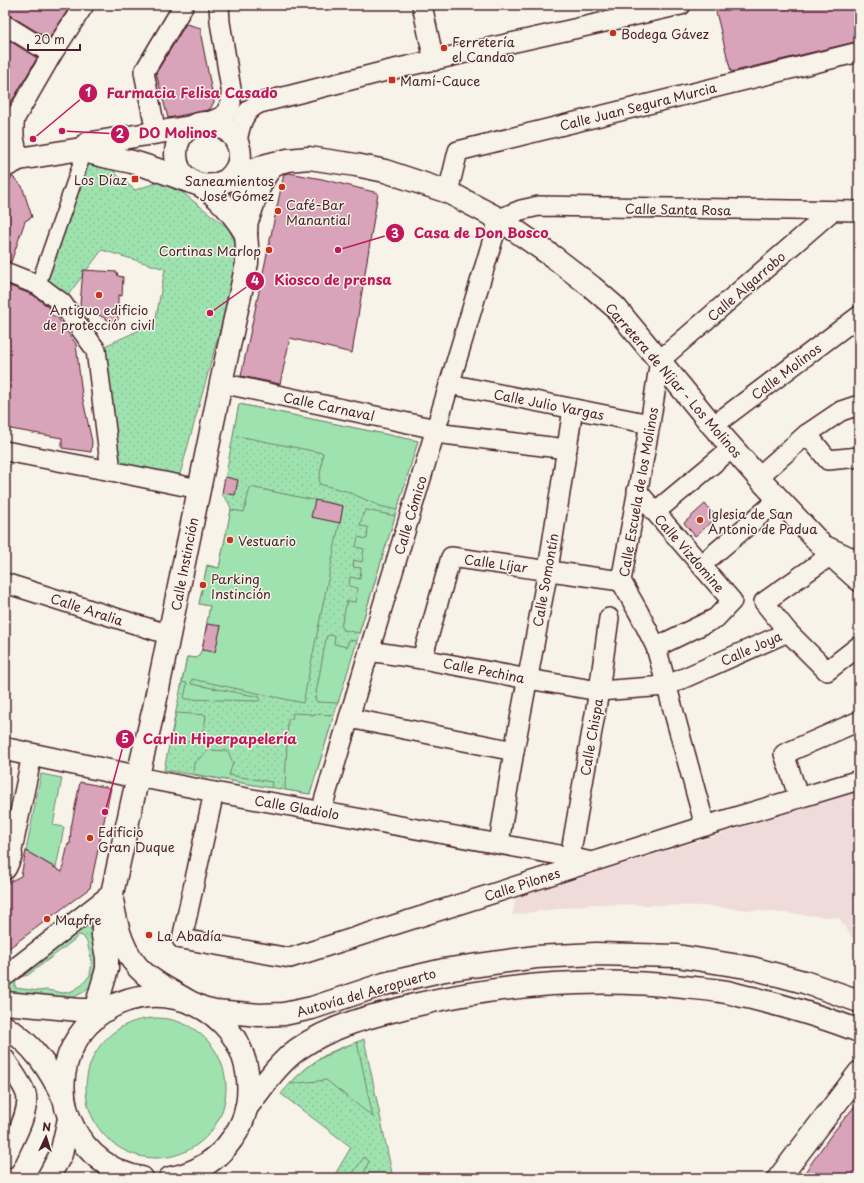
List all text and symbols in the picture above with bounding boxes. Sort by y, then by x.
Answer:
place label: Bodega Gávez [621,24,709,43]
scale bar [28,26,80,52]
marker: Bodega Gávez [608,28,618,38]
text: 20 m [34,30,65,48]
place label: Ferretería el Candao [452,32,516,66]
marker: Ferretería el Candao [439,43,449,53]
place label: Mamí-Cauce [400,71,480,90]
marker: Mamí-Cauce [387,75,397,85]
street label: Calle Juan Segura Murcia [558,77,718,135]
callout: Farmacia Felisa Casado [78,80,286,106]
text: Farmacia Felisa Casado [106,82,278,103]
text: 1 [85,83,91,101]
callout: DO Molinos [110,121,226,147]
text: DO Molinos [139,122,218,143]
text: 2 [116,124,125,142]
place label: Los Díaz [74,170,127,189]
place label: Saneamientos José Gómez [185,171,274,205]
marker: Los Díaz [130,174,140,184]
marker: Saneamientos José Gómez [277,182,287,192]
place label: Café-Bar Manantial [286,195,351,229]
street label: Calle Santa Rosa [625,199,732,219]
marker: Café-Bar Manantial [273,206,283,216]
callout: Casa de Don Bosco [385,220,556,246]
text: Casa de Don Bosco [414,222,548,243]
text: 3 [391,224,399,242]
place label: Cortinas Marlop [159,241,261,260]
marker: Cortinas Marlop [264,245,274,255]
street label: Calle Algarrobo [703,247,789,325]
callout: Kiosco de prensa [245,268,400,294]
text: Kiosco de prensa [274,269,392,290]
text: 4 [251,271,259,289]
marker: Antiguo edificio de protección civil [94,290,104,300]
street label: Carretera de Níjar - Los Molinos [601,298,747,462]
place label: Antiguo edificio de protección civil [43,300,155,334]
street label: Calle Molinos [747,338,825,404]
street label: Calle Julio Vargas [492,384,606,424]
street label: Calle Carnaval [282,387,376,425]
street label: Calle Escuela de los Molinos [614,406,662,578]
street label: Calle Cómico [389,473,431,557]
place label: Iglesia de San Antonio de Padua [708,504,818,538]
street label: Calle Vizdomine [651,510,729,596]
marker: Iglesia de San Antonio de Padua [695,515,705,525]
street label: Calle Instinción [166,516,202,612]
place label: Vestuario [238,531,296,550]
street label: Calle Somontín [527,532,563,628]
marker: Vestuario [225,535,235,545]
street label: Calle Líjar [463,549,529,577]
place label: Parking Instinción [211,569,271,603]
marker: Parking Instinción [198,580,208,590]
street label: Calle Aralia [48,588,126,630]
street label: Calle Joya [717,626,785,670]
street label: Calle Pechina [442,653,527,687]
street label: Calle Chispa [575,697,607,777]
callout: Carlin Hiperpapelería [115,726,306,752]
text: Carlin Hiperpapelería [143,728,297,749]
text: 5 [121,729,129,747]
street label: Calle Gladiolo [253,790,341,824]
place label: Edificio Gran Duque [98,822,175,856]
marker: Edificio Gran Duque [85,833,95,843]
street label: Calle Pilones [482,863,563,905]
place label: Mapfre [55,910,101,929]
marker: Mapfre [42,914,52,924]
place label: La Abadía [157,926,223,945]
marker: La Abadía [144,930,154,940]
street label: Autovía del Aeropuerto [294,963,438,1021]
north arrow [26,1117,66,1157]
text: N [42,1118,52,1135]

